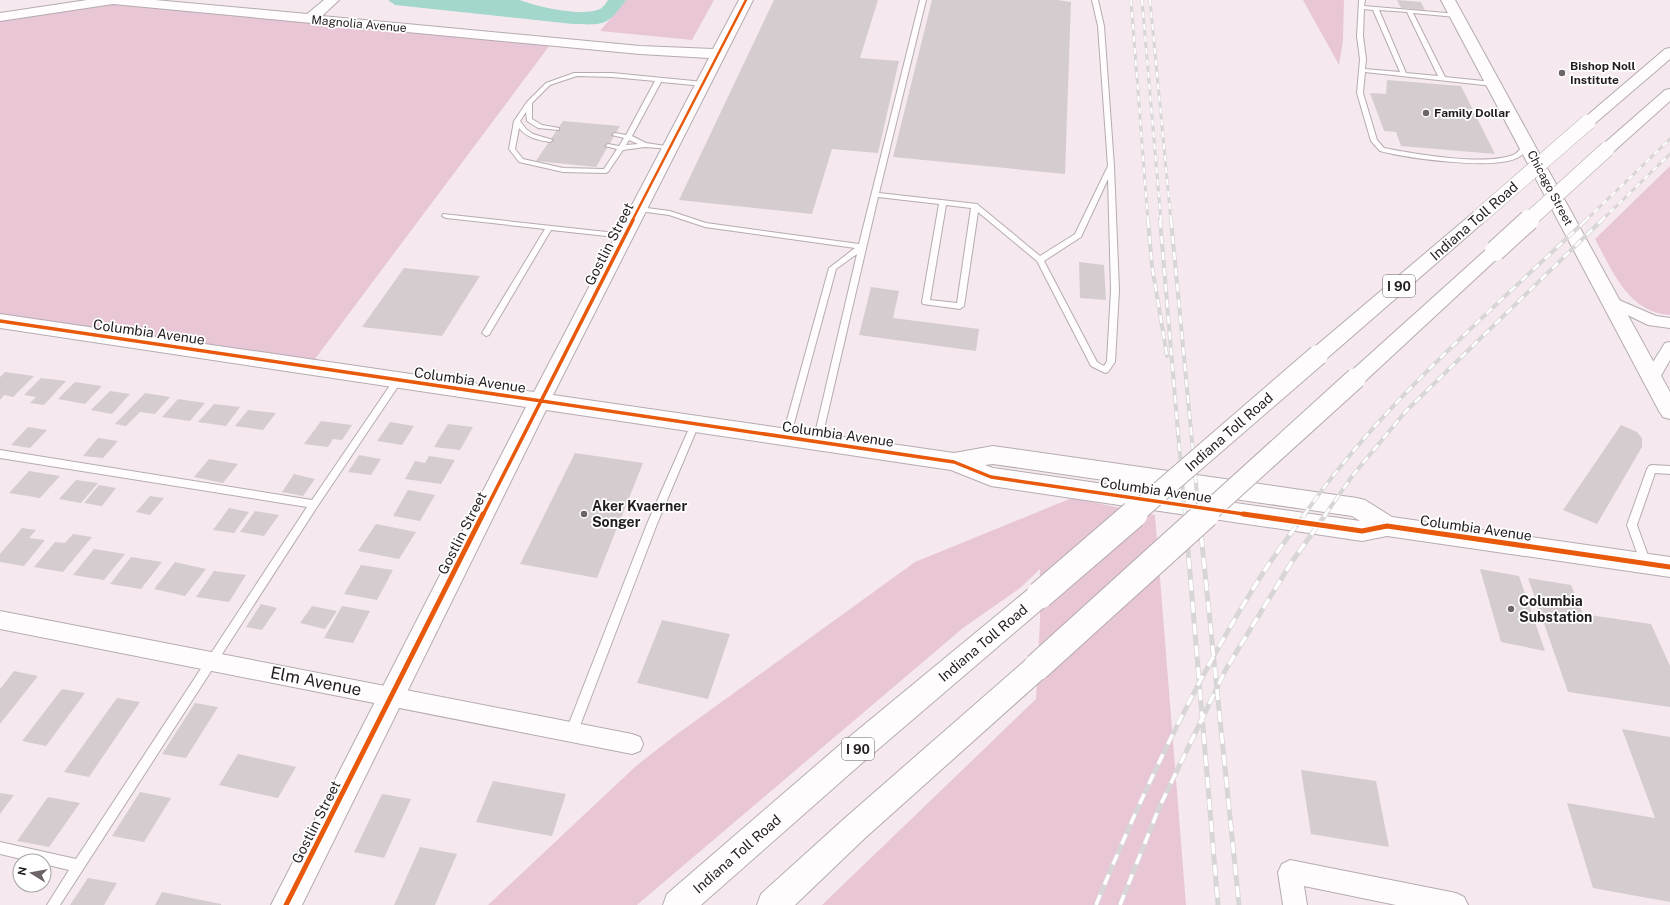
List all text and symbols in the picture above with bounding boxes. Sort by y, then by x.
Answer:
street label: Magnolia Avenue [311,13,407,35]
place label: Bishop Noll Institute [1570,59,1636,87]
marker: Bishop Noll Institute [1557,68,1567,78]
place label: Family Dollar [1434,106,1510,120]
marker: Family Dollar [1421,108,1431,118]
street label: Chicago Street [1524,148,1576,228]
street label: Indiana Toll Road [1427,179,1521,263]
street label: Gostlin Street [581,200,637,288]
road number: I 90 [1383,275,1415,297]
street label: Columbia Avenue [92,316,206,348]
street label: Columbia Avenue [413,364,527,396]
street label: Indiana Toll Road [1182,390,1276,474]
street label: Columbia Avenue [781,418,895,450]
street label: Columbia Avenue [1099,474,1213,506]
street label: Gostlin Street [434,489,490,577]
place label: Aker Kvaerner Songer [592,498,687,530]
marker: Aker Kvaerner Songer [579,509,589,519]
street label: Columbia Avenue [1419,512,1533,544]
place label: Columbia Substation [1519,593,1592,625]
street label: Indiana Toll Road [935,601,1031,685]
marker: Columbia Substation [1506,604,1516,614]
street label: Elm Avenue [269,662,363,700]
road number: I 90 [842,738,874,760]
street label: Gostlin Street [288,778,344,866]
street label: Indiana Toll Road [690,812,784,896]
north arrow [12,853,52,893]
text: N [15,866,29,876]

